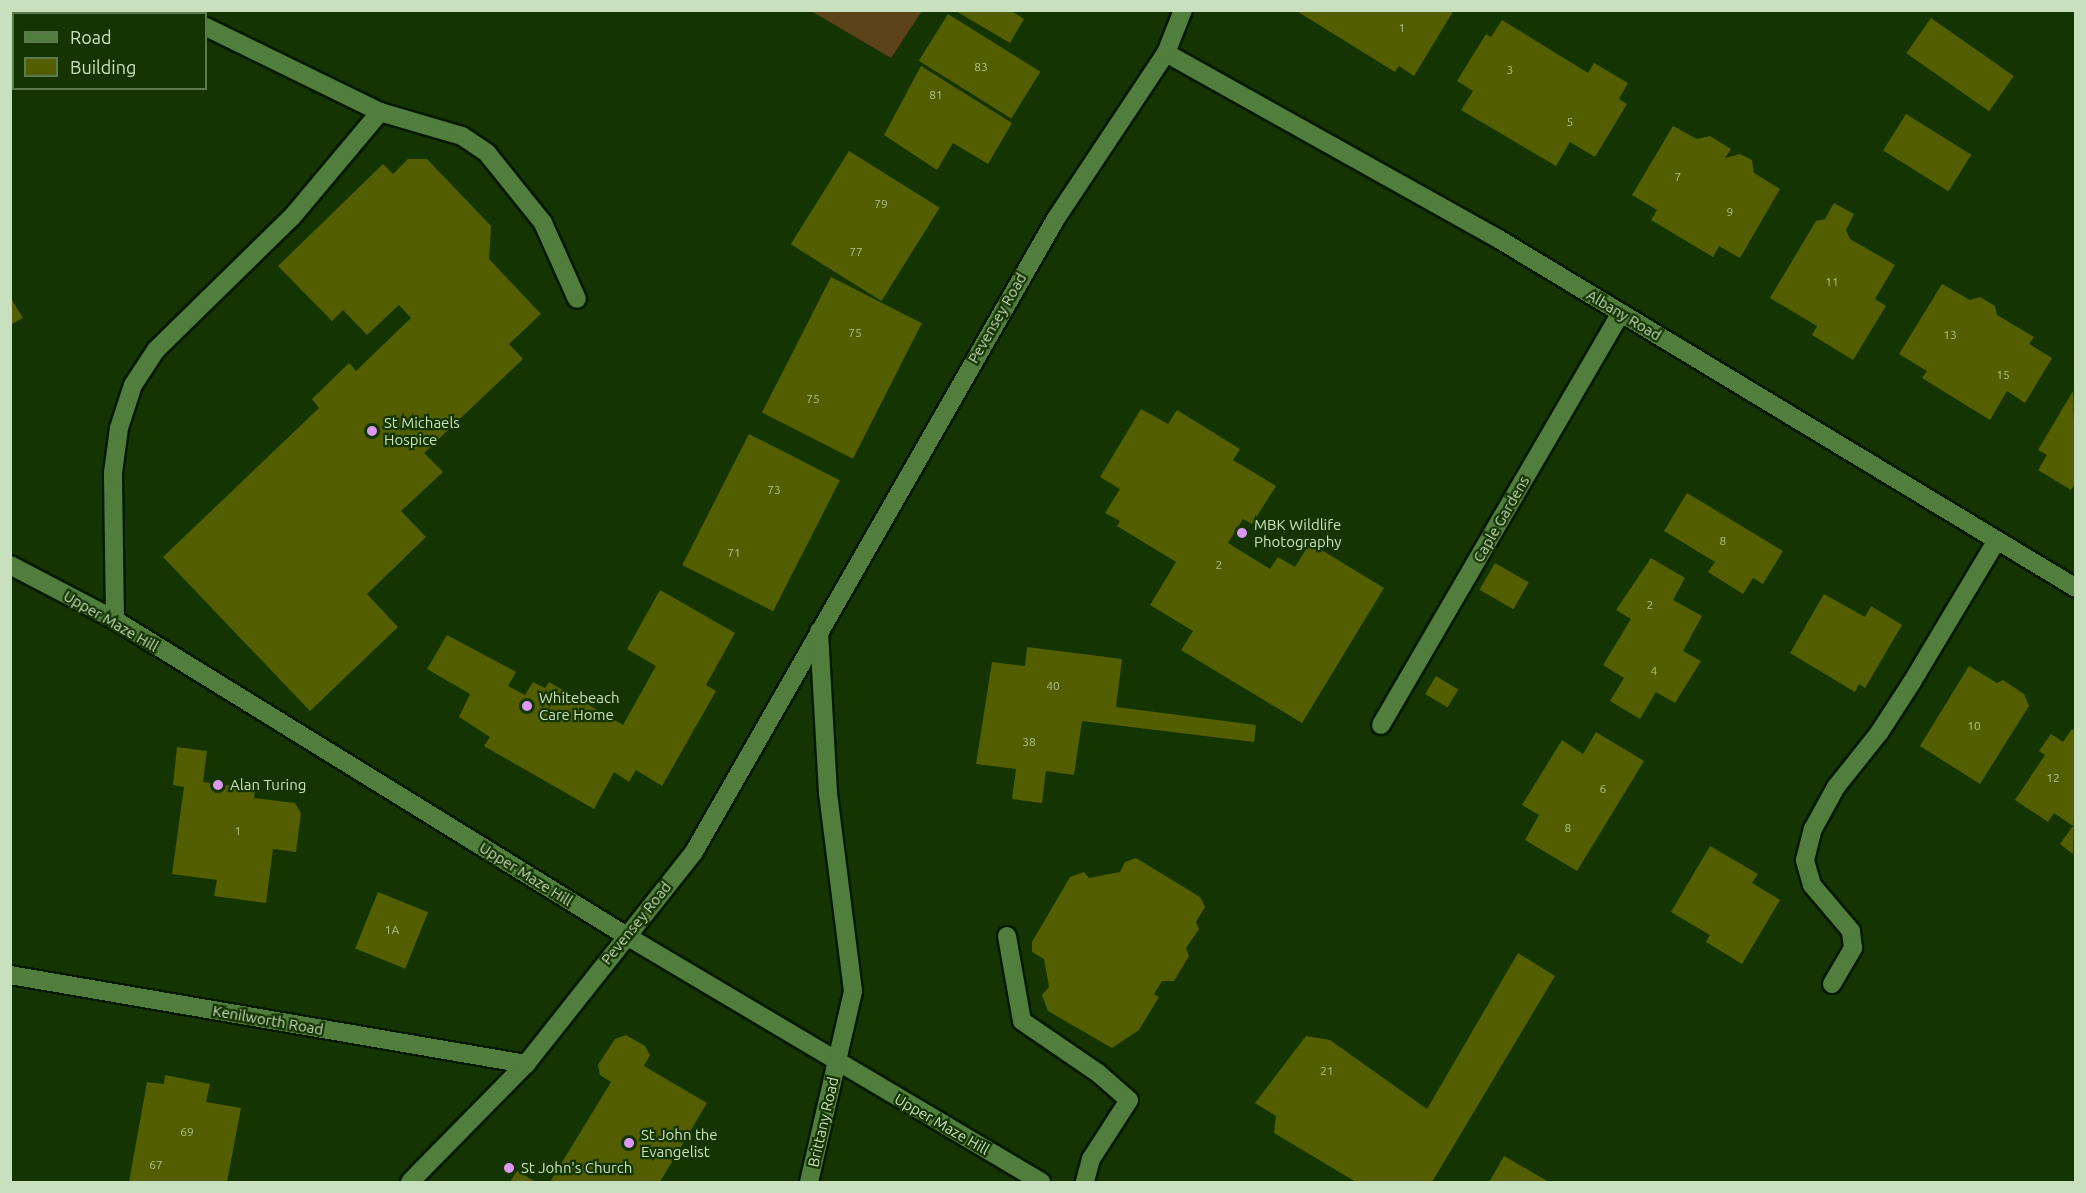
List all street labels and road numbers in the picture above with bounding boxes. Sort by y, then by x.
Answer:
street label: Pevensey Road [964,270,1030,366]
street label: Albany Road [1583,286,1665,344]
street label: Caple Gardens [1469,473,1533,565]
street label: Upper Maze Hill [60,587,162,655]
street label: Upper Maze Hill [476,838,576,910]
street label: Pevensey Road [597,878,675,968]
street label: Kenilworth Road [211,1001,325,1039]
street label: Brittany Road [804,1075,842,1169]
street label: Upper Maze Hill [891,1090,993,1158]

